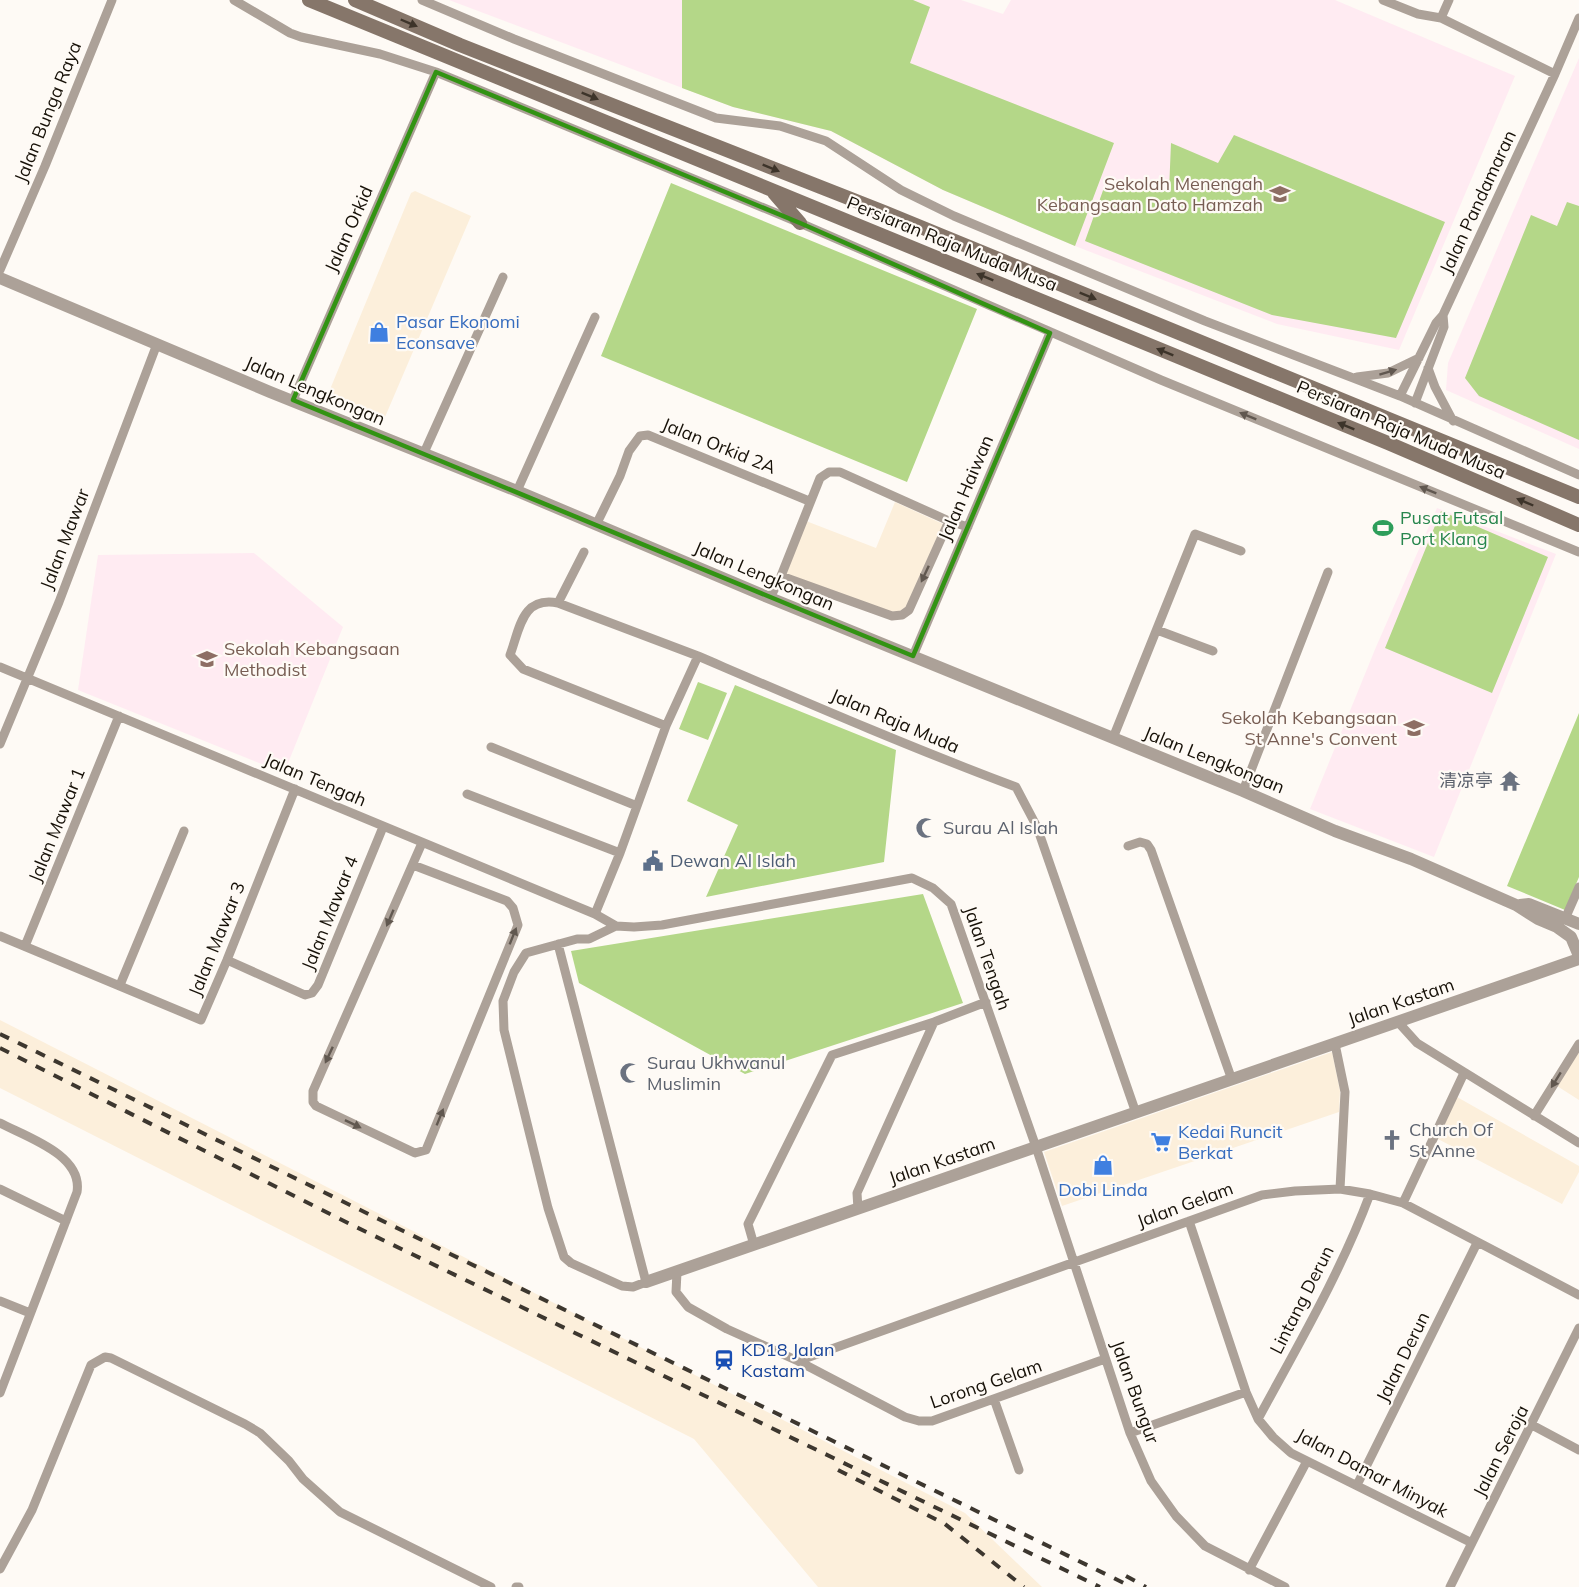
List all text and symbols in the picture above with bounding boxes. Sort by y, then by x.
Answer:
one-way arrow [400,19,418,28]
street label: Jalan Bunga Raya [9,38,86,186]
one-way arrow [581,91,599,101]
street label: Jalan Pandamaran [1434,126,1521,277]
one-way arrow [762,164,780,173]
place label: Sekolah Menengah Kebangsaan Dato Hamzah [1037,172,1263,216]
street label: Jalan Orkid [319,182,378,275]
school or university icon: Sekolah Menengah Kebangsaan Dato Hamzah [1268,182,1292,206]
street label: Persiaran Raja Muda Musa [844,191,1061,296]
one-way arrow [976,272,994,281]
one-way arrow [1079,292,1097,301]
place label: Pasar Ekonomi Econsave [396,310,520,354]
shop icon: Pasar Ekonomi Econsave [367,320,391,344]
one-way arrow [1156,347,1174,357]
street label: Jalan Lengkongan [242,351,389,430]
one-way arrow [1379,366,1397,376]
street label: Persiaran Raja Muda Musa [1293,375,1509,484]
one-way arrow [1238,411,1256,421]
street label: Jalan Orkid 2A [659,412,779,479]
one-way arrow [1336,421,1354,431]
street label: Jalan Haiwan [933,431,998,544]
street label: Jalan Mawar [35,485,94,592]
one-way arrow [1419,485,1437,494]
one-way arrow [1516,497,1534,507]
place label: Pusat Futsal Port Klang [1400,506,1503,550]
sports icon: Pusat Futsal Port Klang [1371,516,1395,540]
street label: Jalan Lengkongan [691,536,838,615]
one-way arrow [920,566,930,584]
place label: Sekolah Kebangsaan Methodist [224,637,400,681]
school or university icon: Sekolah Kebangsaan Methodist [195,647,219,671]
street label: Jalan Raja Muda [827,683,963,758]
place label: Sekolah Kebangsaan St Anne's Convent [1221,706,1397,750]
school or university icon: Sekolah Kebangsaan St Anne's Convent [1402,716,1426,740]
street label: Jalan Lengkongan [1140,721,1288,798]
street label: Jalan Tengah [260,748,370,811]
street label: Jalan Mawar 1 [23,764,90,885]
place label: 清凉亭 [1439,769,1493,792]
temple icon: 清凉亭 [1498,769,1522,793]
mosque icon: Surau Al Islah [914,816,938,840]
place label: Surau Al Islah [943,816,1058,839]
public building icon: Dewan Al Islah [641,849,665,873]
place label: Dewan Al Islah [670,849,796,872]
street label: Jalan Mawar 4 [296,852,363,973]
street label: Jalan Mawar 3 [183,878,250,999]
street label: Jalan Tengah [959,903,1016,1013]
one-way arrow [385,910,394,927]
one-way arrow [508,927,518,945]
street label: Jalan Kastam [1345,973,1457,1030]
one-way arrow [325,1047,334,1064]
place label: Surau Ukhwanul Muslimin [647,1051,785,1095]
mosque icon: Surau Ukhwanul Muslimin [618,1061,642,1085]
one-way arrow [1551,1072,1562,1088]
one-way arrow [436,1108,445,1126]
place label: Church Of St Anne [1409,1118,1494,1162]
one-way arrow [345,1119,362,1128]
place label: Kedai Runcit Berkat [1178,1120,1282,1164]
church icon: Church Of St Anne [1380,1128,1404,1152]
supermarket icon: Kedai Runcit Berkat [1149,1130,1173,1154]
street label: Jalan Kastam [886,1132,998,1189]
shop icon: Dobi Linda [1091,1153,1115,1177]
street label: Jalan Gelam [1133,1176,1236,1233]
place label: Dobi Linda [1058,1178,1148,1201]
street label: Lintang Derun [1264,1242,1339,1358]
street label: Jalan Derun [1371,1308,1434,1406]
street label: Jalan Bungur [1106,1337,1165,1447]
place label: KD18 Jalan Kastam [741,1338,835,1382]
station icon: KD18 Jalan Kastam [712,1348,736,1372]
street label: Lorong Gelam [927,1354,1045,1413]
street label: Jalan Seroja [1468,1401,1533,1500]
street label: Jalan Damar Minyak [1292,1423,1453,1523]

